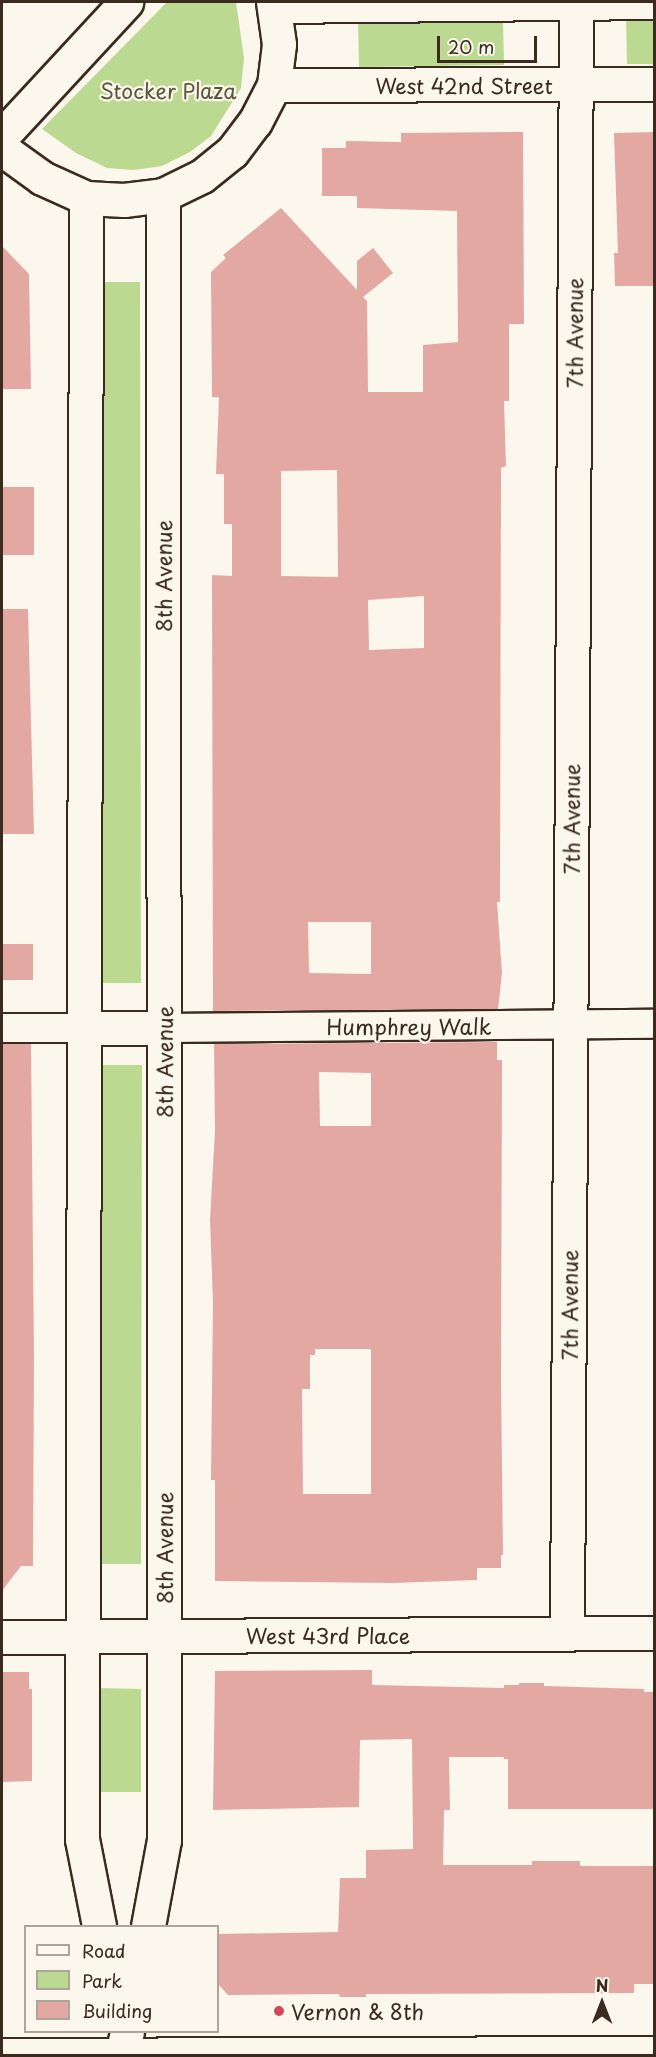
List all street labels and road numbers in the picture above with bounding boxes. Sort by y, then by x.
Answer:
street label: West 42nd Street [375,72,553,98]
street label: 7th Avenue [561,277,587,389]
street label: 8th Avenue [150,519,176,633]
street label: 7th Avenue [558,763,584,875]
street label: 8th Avenue [151,1005,177,1119]
street label: Humphrey Walk [327,1013,491,1039]
street label: 7th Avenue [556,1249,582,1361]
street label: 8th Avenue [151,1491,177,1605]
street label: West 43rd Place [245,1622,411,1648]

